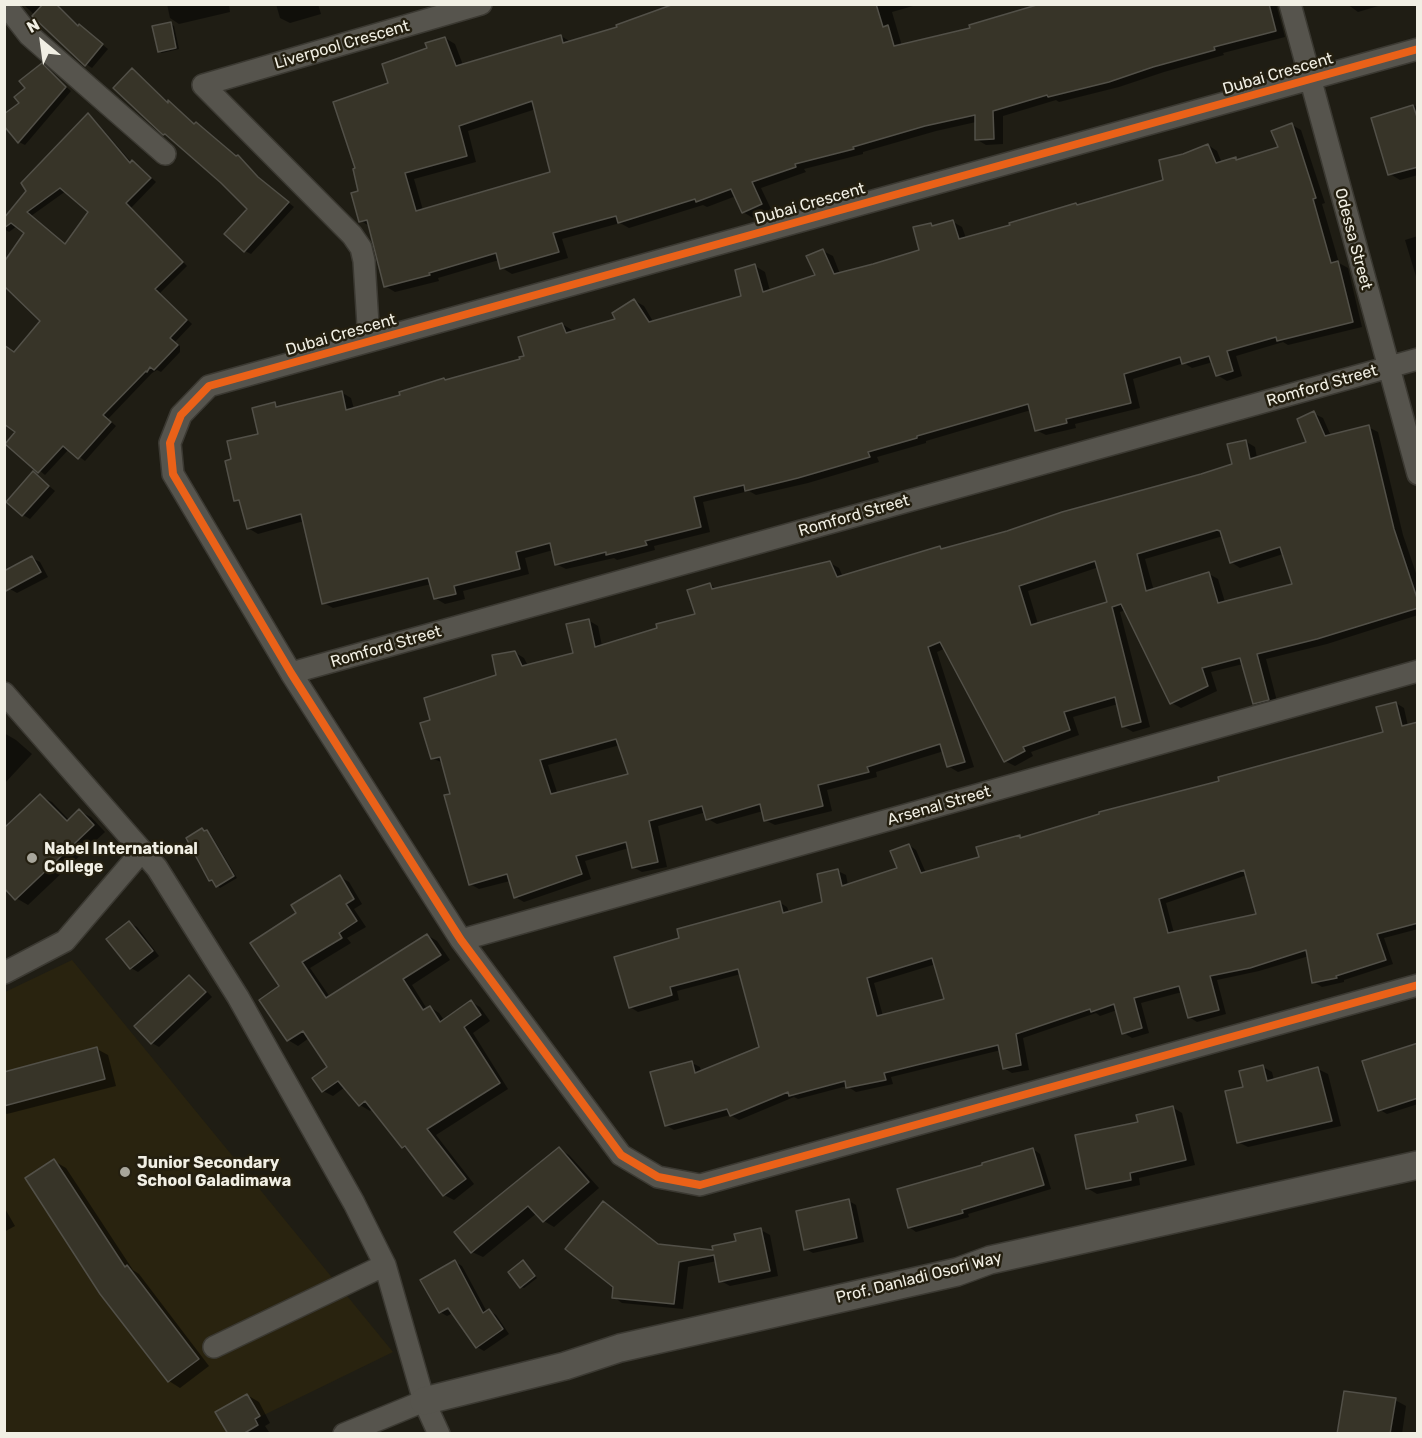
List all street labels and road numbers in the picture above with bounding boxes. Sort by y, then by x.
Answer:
street label: Liverpool Crescent [272,17,412,73]
street label: Dubai Crescent [1221,49,1335,99]
street label: Dubai Crescent [753,179,867,229]
street label: Odessa Street [1330,186,1376,292]
street label: Dubai Crescent [284,310,398,360]
street label: Romford Street [1264,361,1380,411]
street label: Romford Street [796,491,912,541]
street label: Romford Street [328,622,444,672]
street label: Arsenal Street [885,782,993,830]
street label: Prof. Danladi Osori Way [834,1248,1004,1308]

